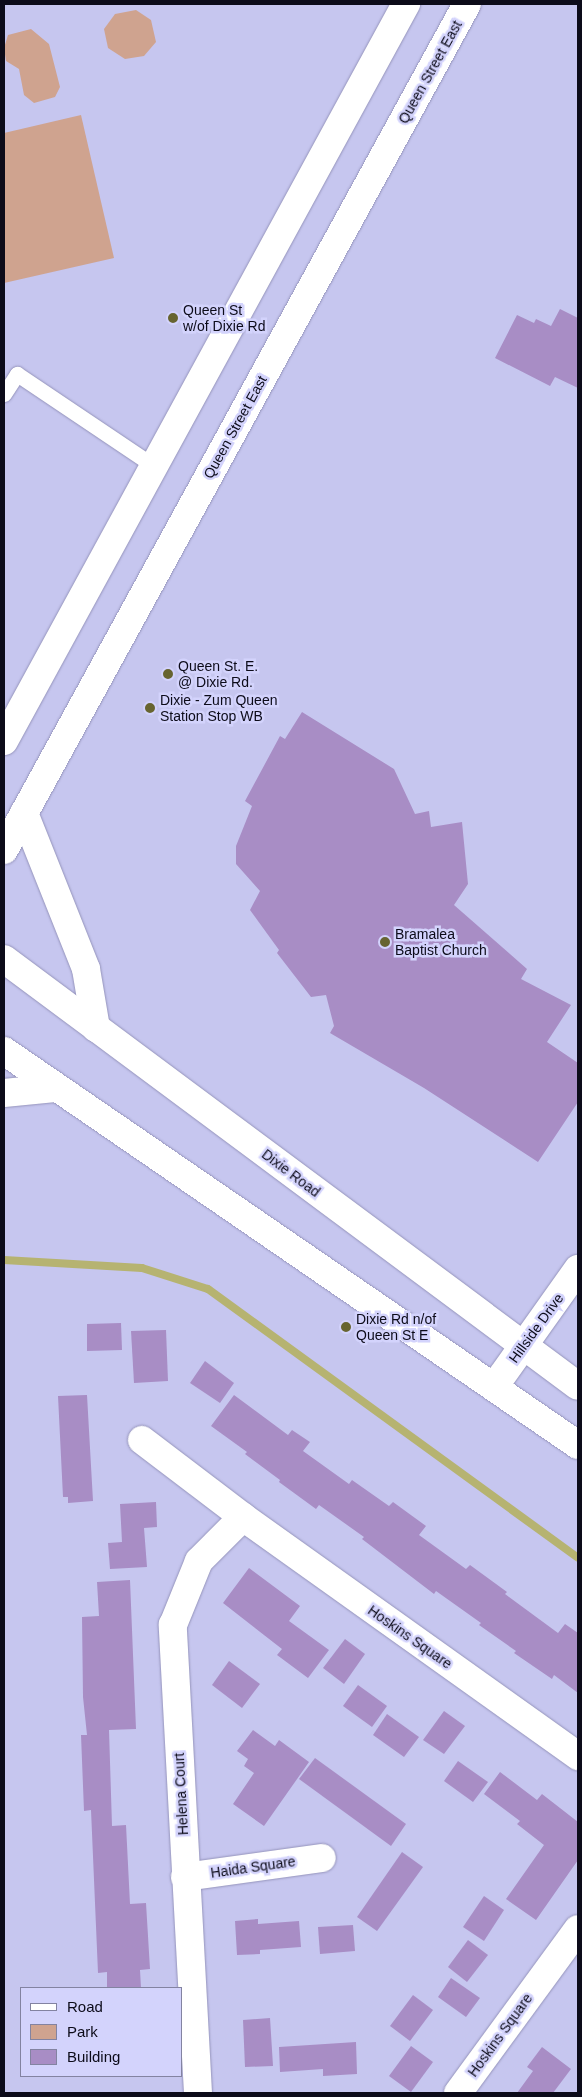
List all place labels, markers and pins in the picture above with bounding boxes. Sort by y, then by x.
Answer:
place label: Queen St w/of Dixie Rd [183,302,265,334]
marker: Queen St w/of Dixie Rd [167,312,179,324]
place label: Queen St. E. @ Dixie Rd. [178,658,258,690]
marker: Queen St. E. @ Dixie Rd. [162,668,174,680]
place label: Dixie - Zum Queen Station Stop WB [160,692,277,724]
marker: Dixie - Zum Queen Station Stop WB [144,702,156,714]
place label: Bramalea Baptist Church [395,926,487,959]
marker: Bramalea Baptist Church [379,936,391,948]
place label: Dixie Rd n/of Queen St E [356,1311,436,1344]
marker: Dixie Rd n/of Queen St E [340,1321,352,1333]

